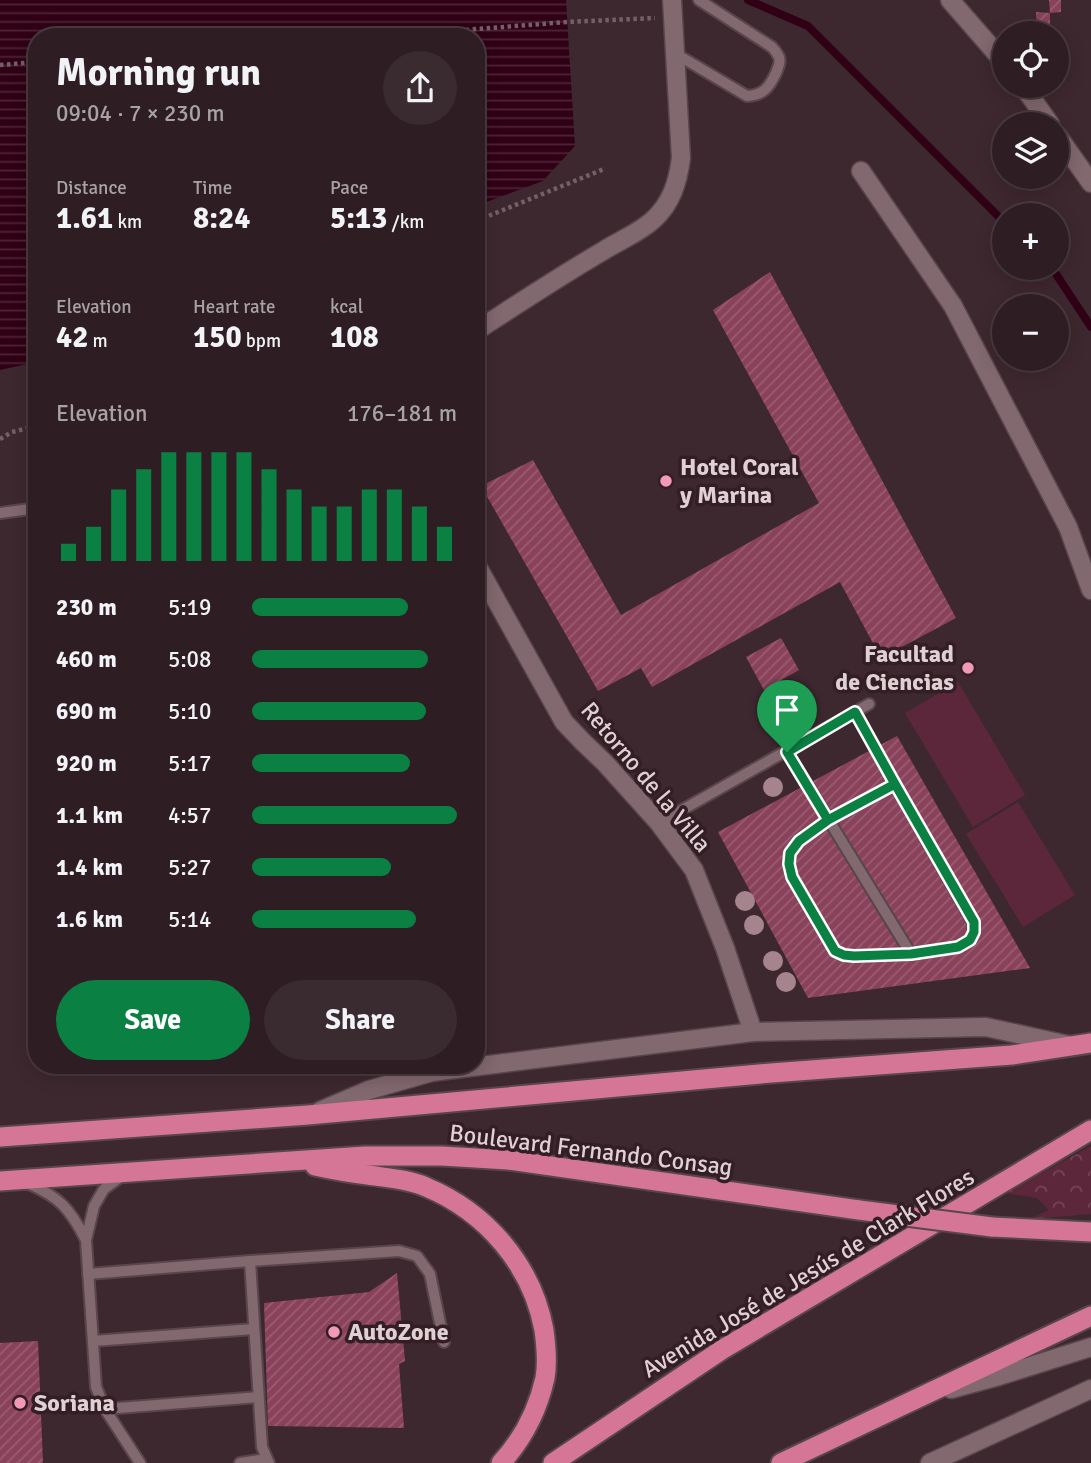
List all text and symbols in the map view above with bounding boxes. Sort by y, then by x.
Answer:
map controls [992,21,1069,371]
button: locate [992,21,1069,98]
text: Morning run [56,49,261,96]
button: share [383,51,457,125]
text: 09:04 · 7 × 230 m [56,99,225,128]
button: layers [992,112,1069,189]
text: Distance [56,176,127,200]
text: Time [193,176,232,200]
text: Pace [330,176,368,200]
text: 1.61 [56,200,113,237]
text: 8:24 [193,200,250,237]
text: 5:13 [330,200,387,237]
button: + [992,203,1069,280]
text: km [113,210,142,234]
text: /km [387,210,424,234]
button: − [992,294,1069,371]
text: Elevation [56,295,132,319]
text: Heart rate [193,295,275,319]
text: kcal [330,295,363,319]
text: 42 [56,319,88,356]
text: 150 [193,319,242,356]
text: 108 [330,319,379,356]
text: m [88,329,108,353]
text: bpm [242,329,281,353]
text: Elevation [56,399,148,428]
text: 176–181 m [347,399,457,428]
place label: Hotel Coral y Marina [679,452,799,510]
marker: Hotel Coral y Marina [658,473,674,489]
text: 230 m [56,593,117,622]
text: 5:19 [168,593,211,622]
place label: Facultad de Ciencias [835,639,954,697]
text: 460 m [56,645,117,674]
text: 5:08 [168,645,211,674]
marker: Facultad de Ciencias [960,660,976,676]
pin [757,680,817,752]
icon: arrive [768,691,806,729]
street label: Retorno de la Villa [574,696,718,858]
text: 690 m [56,697,117,726]
text: 5:10 [168,697,211,726]
text: 920 m [56,749,117,778]
text: 5:17 [168,749,211,778]
text: 1.1 km [56,801,123,830]
text: 4:57 [168,801,211,830]
text: 1.4 km [56,853,123,882]
text: 5:27 [168,853,211,882]
text: 1.6 km [56,905,123,934]
text: 5:14 [168,905,211,934]
button: Save [56,980,250,1060]
button: Share [264,980,457,1060]
street label: Boulevard Fernando Consag [448,1118,734,1182]
street label: Avenida José de Jesús de Clark Flores [636,1162,980,1384]
place label: AutoZone [348,1317,449,1347]
marker: AutoZone [326,1324,342,1340]
place label: Soriana [34,1388,115,1418]
marker: Soriana [12,1395,28,1411]

